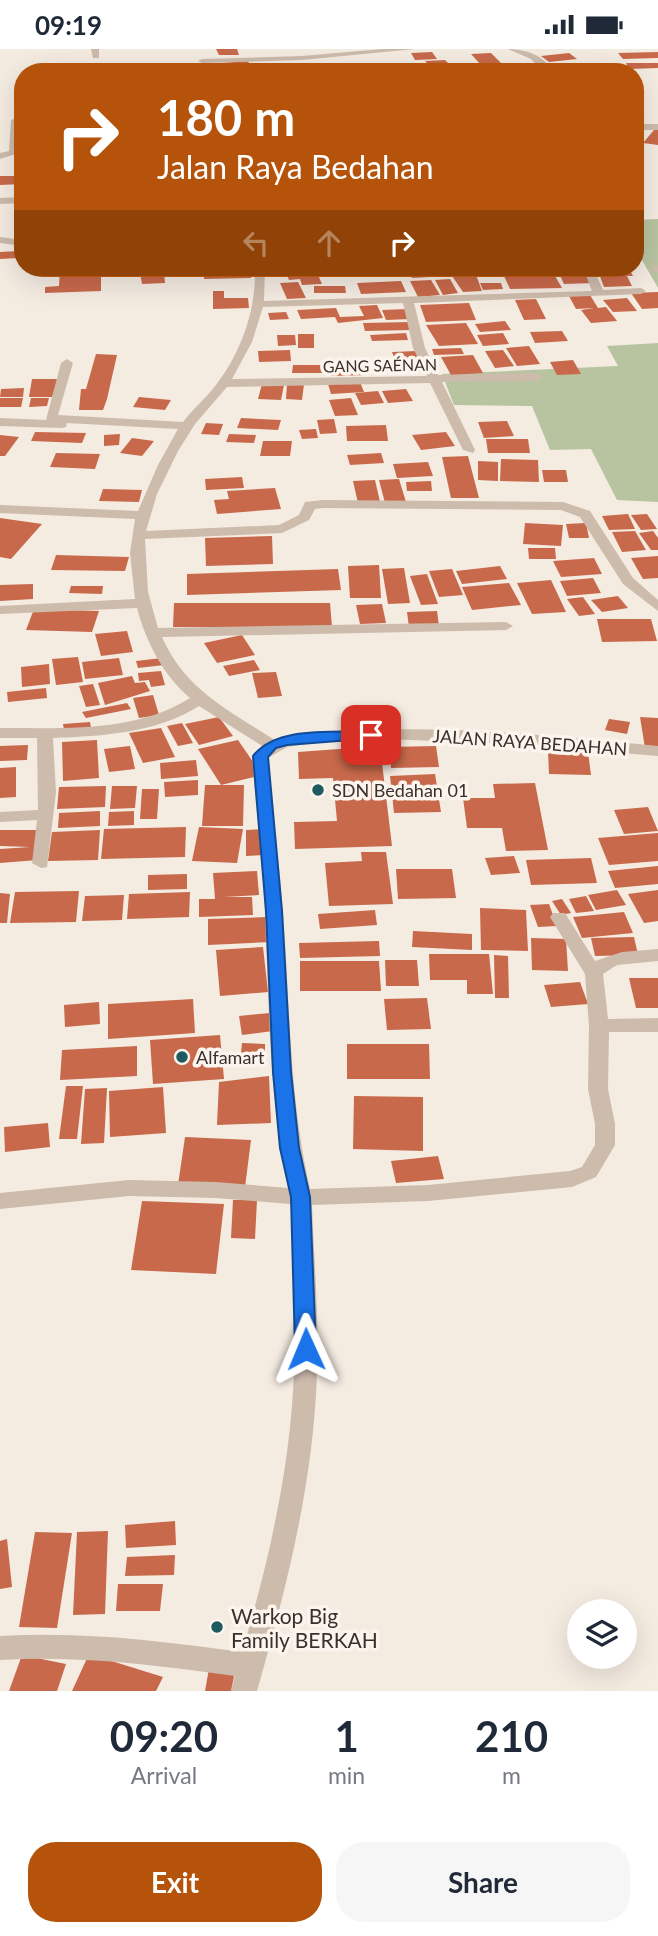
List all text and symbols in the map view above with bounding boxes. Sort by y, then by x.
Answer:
text: 09:19 [35,9,102,41]
text: 180 m [157,88,295,146]
icon: right [42,91,133,182]
text: Jalan Raya Bedahan [157,147,434,186]
icon: left [237,224,275,262]
icon: ahead [310,224,348,262]
icon: right [383,224,421,262]
street label: GANG SAÉNAN [323,355,437,375]
pin [341,705,401,765]
icon: arrive [352,716,390,754]
street label: JALAN RAYA BEDAHAN [432,724,628,760]
place label: SDN Bedahan 01 [332,779,468,801]
marker: SDN Bedahan 01 [310,782,326,798]
place label: Alfamart [196,1046,265,1068]
marker: Alfamart [174,1049,190,1065]
position arrow [269,1312,343,1386]
map controls [567,1599,637,1669]
button: layers [567,1599,637,1669]
place label: Warkop Big Family BERKAH [231,1603,378,1652]
marker: Warkop Big Family BERKAH [209,1619,225,1635]
text: 09:20 [110,1711,218,1761]
text: 1 [334,1711,359,1761]
text: 210 [475,1711,548,1761]
text: Arrival [131,1761,197,1789]
text: min [328,1761,365,1789]
text: m [502,1761,521,1789]
button: Exit [28,1842,322,1922]
button: Share [336,1842,630,1922]

